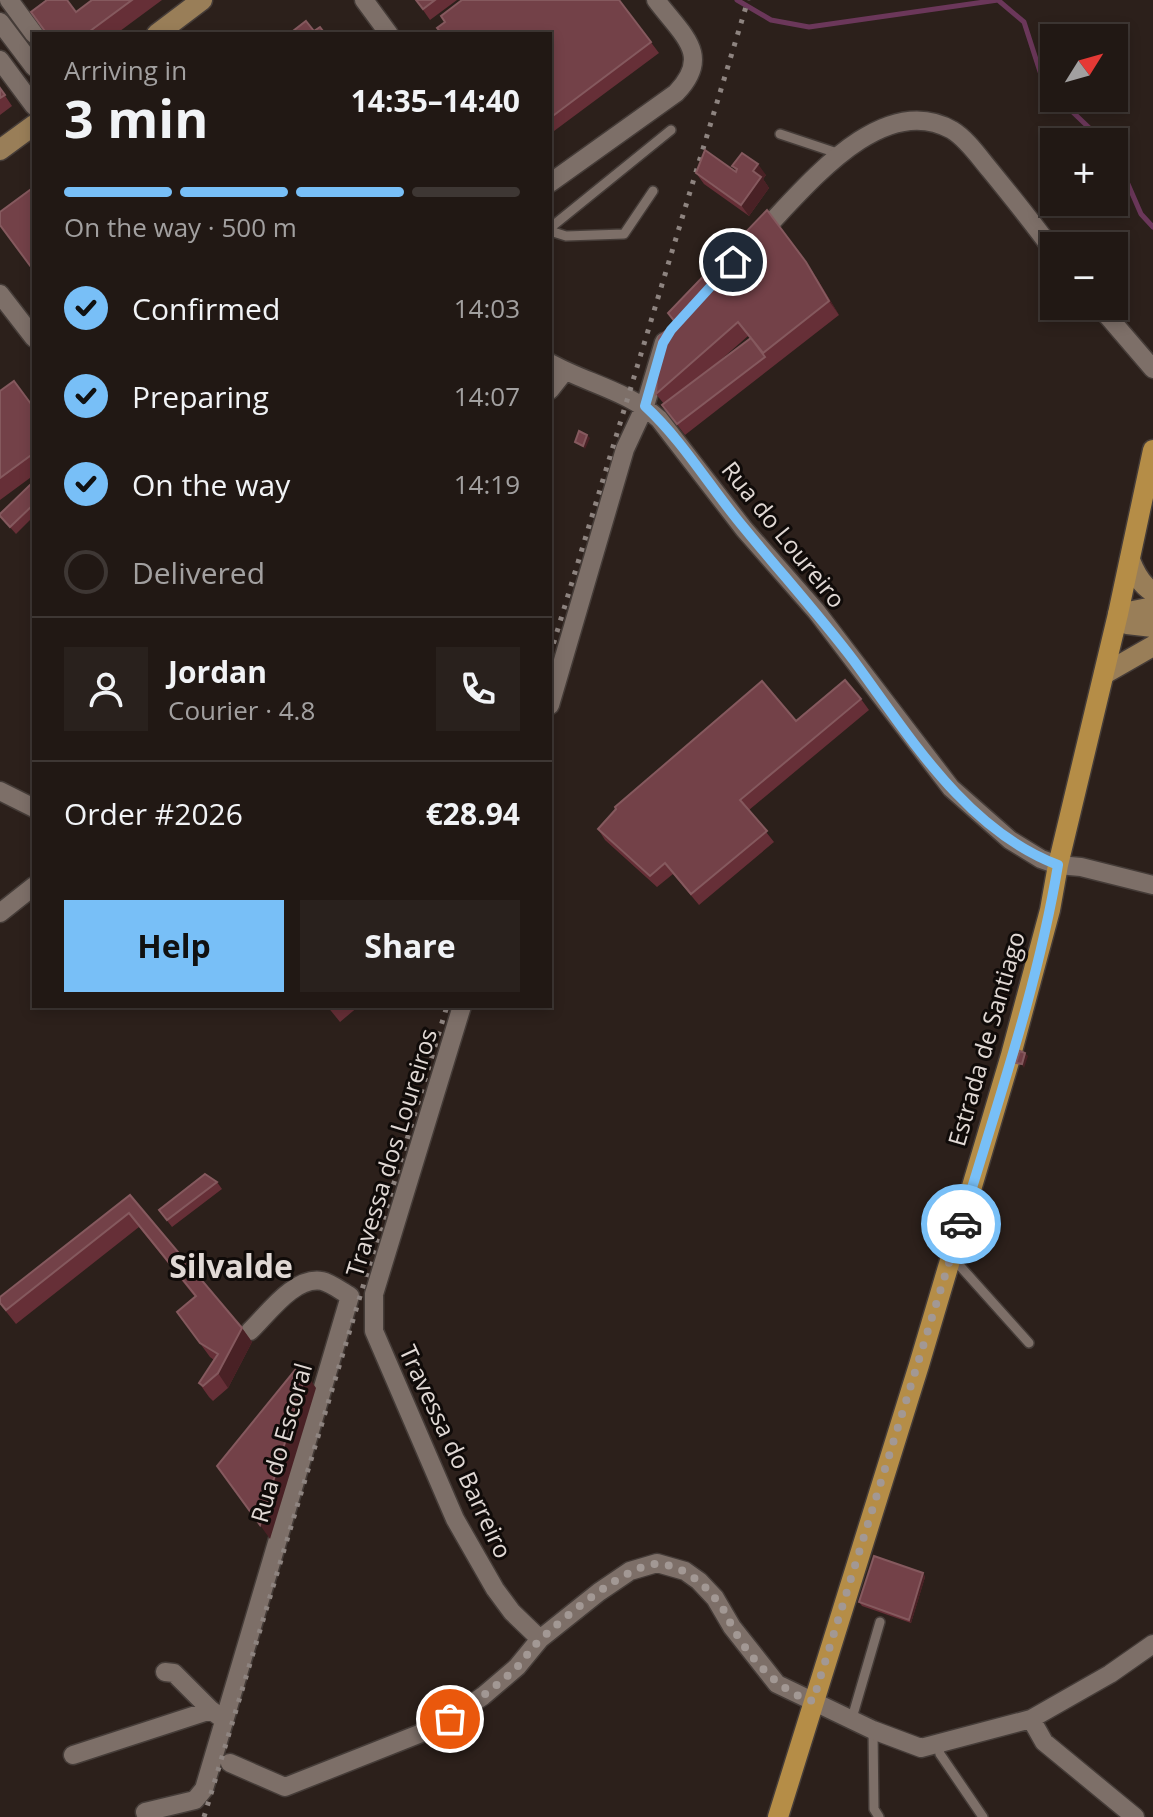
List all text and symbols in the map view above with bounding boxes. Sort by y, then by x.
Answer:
north arrow [1040,24,1128,112]
map controls [1040,24,1128,320]
text: Arriving in [64,52,187,88]
text: 14:35–14:40 [351,80,520,121]
text: 3 min [64,82,208,153]
button: + [1040,128,1128,216]
text: On the way · 500 m [64,209,297,245]
pin [699,228,767,296]
button: − [1040,232,1128,320]
icon: home [711,240,755,284]
icon: check [64,286,108,330]
text: Confirmed [132,288,280,329]
text: 14:03 [454,290,520,326]
icon: check [64,374,108,418]
text: Preparing [132,376,269,417]
text: 14:07 [454,378,520,414]
street label: Rua do Loureiro [715,454,854,614]
icon: check [64,462,108,506]
text: On the way [132,464,290,505]
text: 14:19 [454,466,520,502]
text: Delivered [132,552,265,593]
button: person [64,647,148,731]
button: phone [436,647,520,731]
text: Jordan [168,651,267,692]
text: Courier · 4.8 [168,692,315,728]
text: Order #2026 [64,793,243,834]
text: €28.94 [426,793,520,834]
button: Help [64,900,284,992]
button: Share [300,900,520,992]
street label: Estrada de Santiago [939,927,1032,1150]
street label: Travessa dos Loureiros [337,1024,444,1281]
courier [921,1184,1001,1264]
icon: car [939,1202,983,1246]
district label: Silvalde [169,1244,293,1287]
street label: Travessa do Barreiro [392,1339,520,1563]
street label: Rua do Escoral [242,1359,319,1526]
pin [416,1685,484,1753]
icon: bag [428,1697,472,1741]

